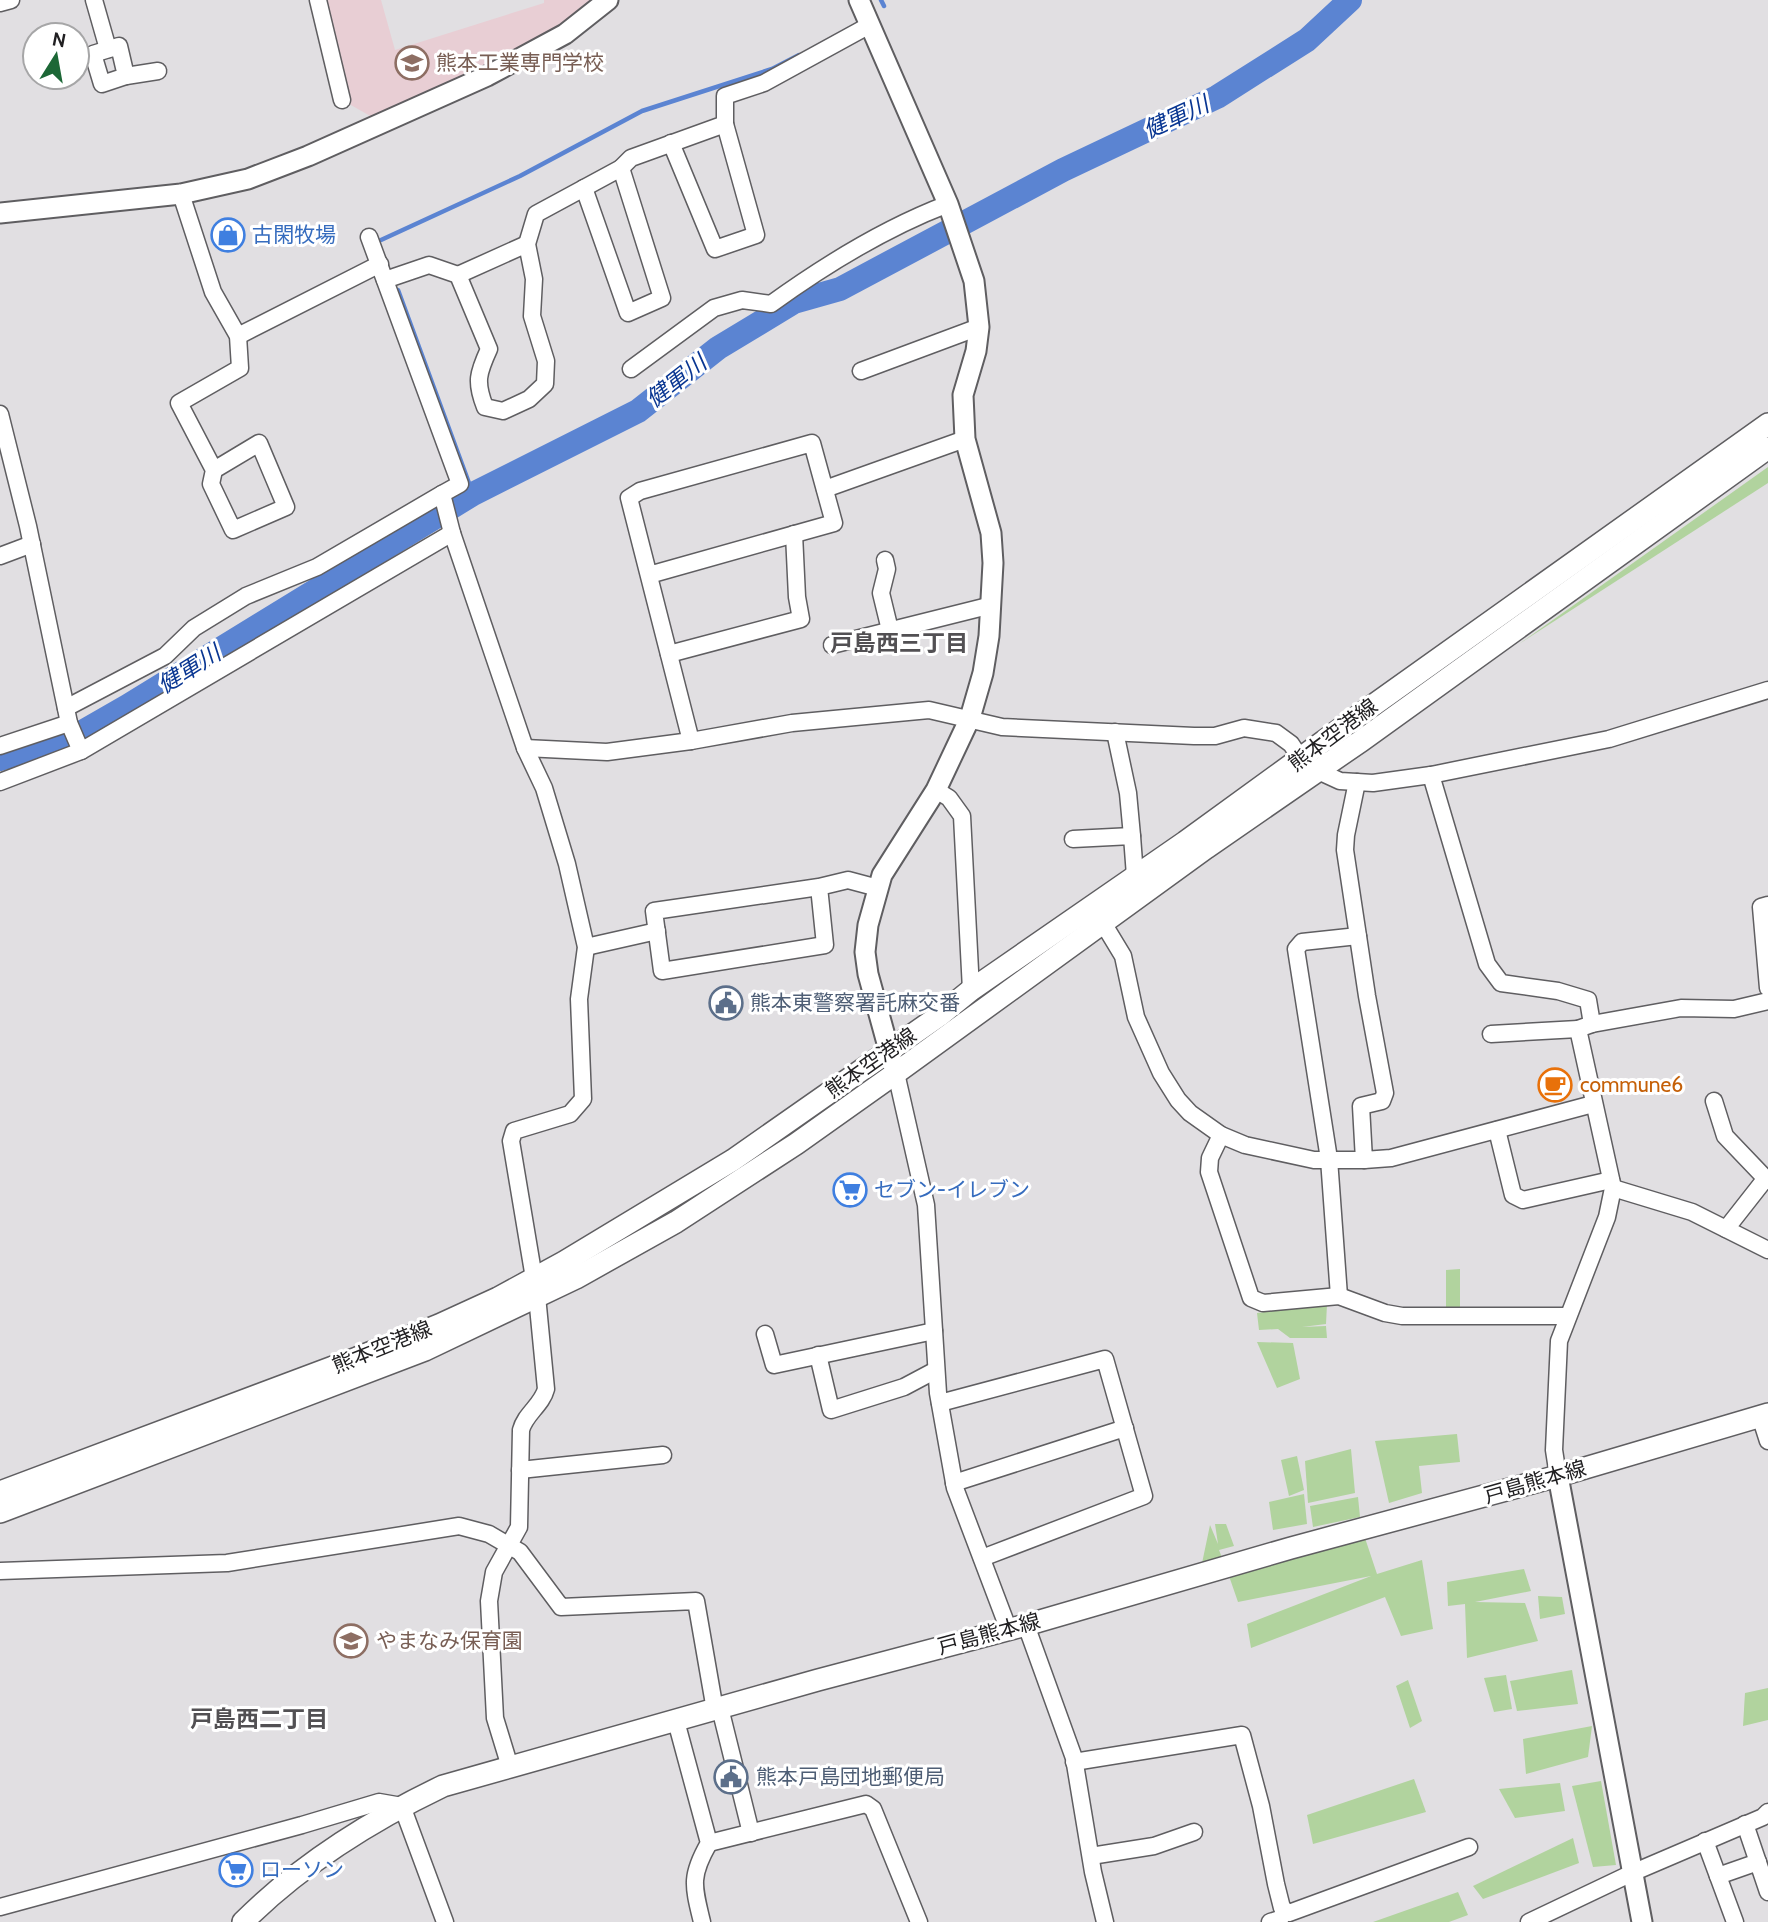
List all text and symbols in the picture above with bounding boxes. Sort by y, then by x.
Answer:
north arrow [21,21,91,91]
text: N [50,27,68,52]
school or university icon: 熊本工業専門学校 [393,44,431,82]
place label: 熊本工業専門学校 [436,50,604,75]
water label: 健軍川 [1139,88,1216,144]
shop icon: 古閑牧場 [209,216,247,254]
place label: 古閑牧場 [252,222,336,247]
water label: 健軍川 [640,347,714,413]
district label: 戸島西三丁目 [830,629,968,657]
water label: 健軍川 [152,637,228,699]
street label: 熊本空港線 [1283,693,1382,776]
public building icon: 熊本東警察署託麻交番 [707,984,745,1022]
place label: 熊本東警察署託麻交番 [750,990,960,1015]
street label: 熊本空港線 [821,1022,921,1103]
cafe icon: commune6 [1536,1066,1574,1104]
place label: commune6 [1580,1072,1683,1097]
supermarket icon: セブン-イレブン [831,1171,869,1209]
place label: セブン-イレブン [874,1177,1030,1202]
street label: 熊本空港線 [328,1315,435,1378]
street label: 戸島熊本線 [1481,1455,1589,1508]
street label: 戸島熊本線 [935,1608,1043,1659]
school or university icon: やまなみ保育園 [332,1622,370,1660]
place label: やまなみ保育園 [376,1628,523,1653]
district label: 戸島西二丁目 [190,1705,328,1733]
public building icon: 熊本戸島団地郵便局 [712,1758,750,1796]
place label: 熊本戸島団地郵便局 [756,1764,945,1789]
supermarket icon: ローソン [217,1851,255,1889]
place label: ローソン [260,1857,344,1882]

